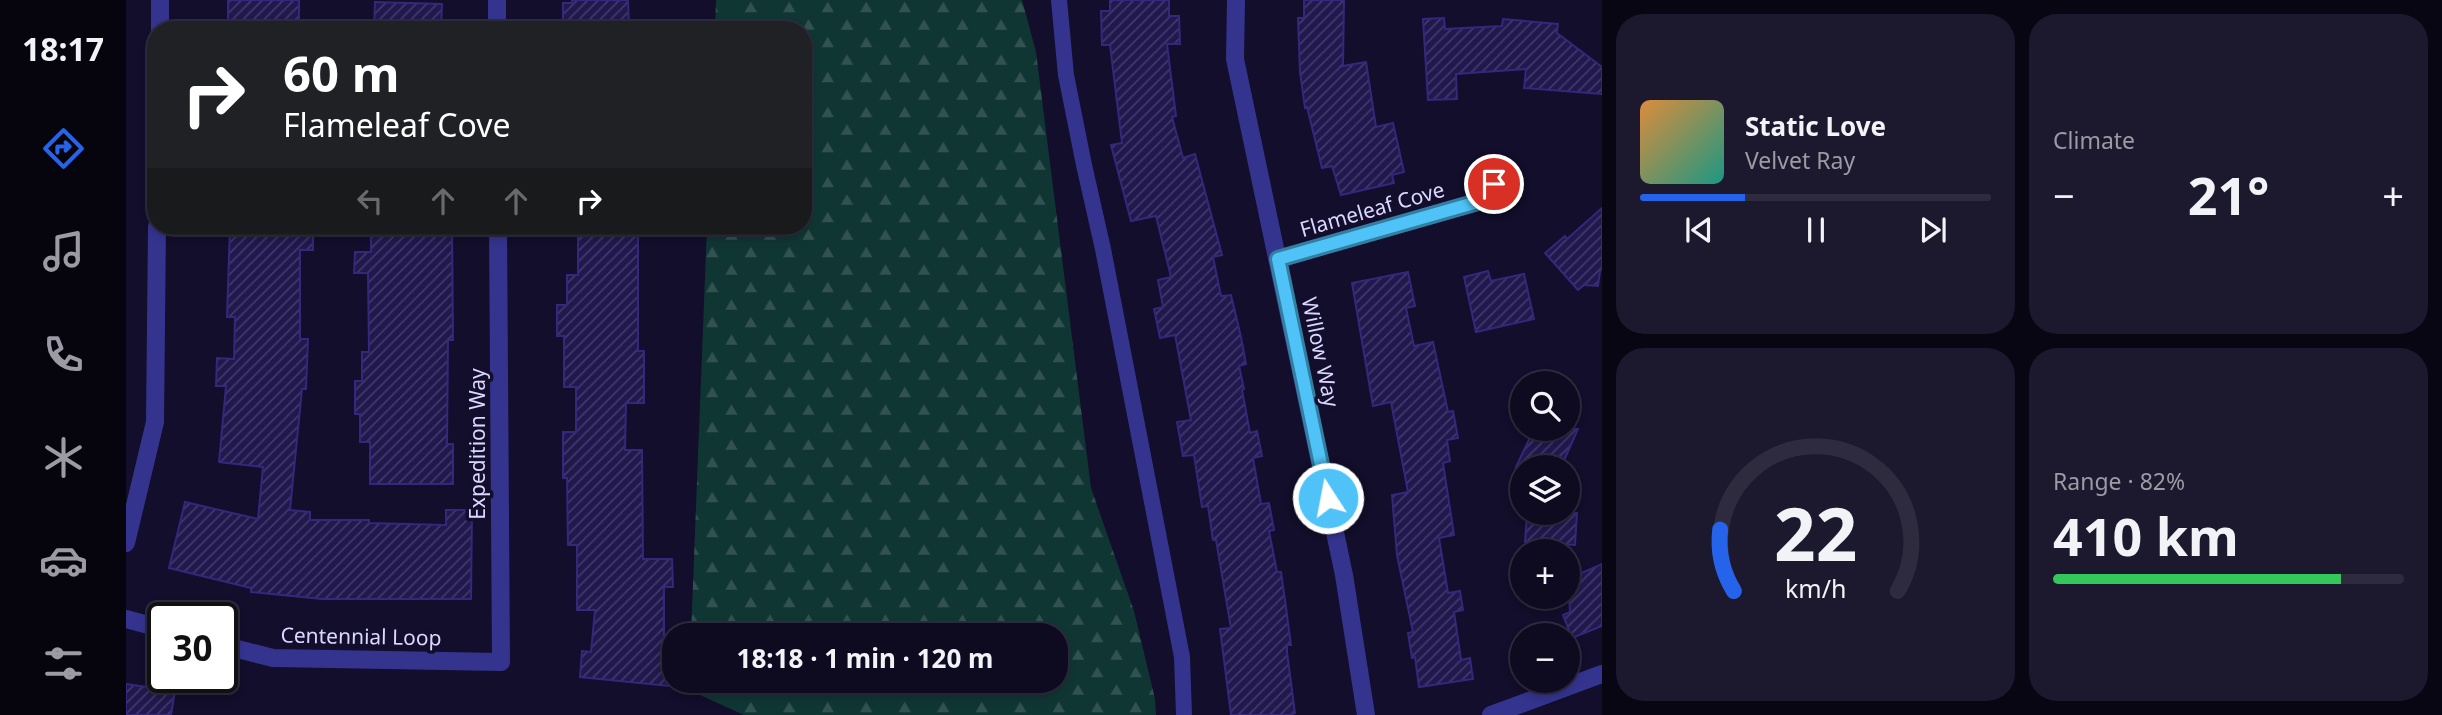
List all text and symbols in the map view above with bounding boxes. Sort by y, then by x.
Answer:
text: 18:17 [22,27,104,70]
text: 60 m [283,40,400,106]
icon: right [168,49,259,140]
text: Flameleaf Cove [283,103,511,146]
text: Static Love [1745,108,1886,144]
icon: directions [39,124,88,173]
text: Climate [2053,124,2135,156]
text: Velvet Ray [1745,144,1855,176]
pin [1464,154,1524,214]
text: 21° [2188,159,2269,230]
icon: arrive [1475,165,1513,203]
text: − [2053,169,2075,221]
text: + [2382,169,2404,221]
street label: Flameleaf Cove [1296,175,1448,243]
icon: left [351,182,389,220]
icon: ahead [424,182,462,220]
icon: ahead [497,182,535,220]
icon: right [570,182,608,220]
icon: previous [1680,211,1718,249]
icon: pause [1797,211,1835,249]
icon: next [1914,211,1952,249]
icon: music [39,227,88,276]
street label: Willow Way [1296,294,1346,410]
icon: phone [39,330,88,379]
street label: Expedition Way [463,368,491,520]
map controls [1510,371,1580,693]
button: search [1510,371,1580,441]
icon: climate [39,433,88,482]
button: layers [1510,455,1580,525]
position arrow [1291,461,1365,535]
text: Range · 82% [2053,465,2185,497]
text: 22 [1774,483,1857,582]
text: 410 km [2053,500,2239,571]
icon: car [39,536,88,585]
button: + [1510,539,1580,609]
text: km/h [1785,570,1846,604]
speed limit sign: 30 [147,602,238,693]
street label: Centennial Loop [280,621,442,651]
button: − [1510,623,1580,693]
icon: filters [39,639,88,688]
text: 18:18 · 1 min · 120 m [737,640,993,676]

